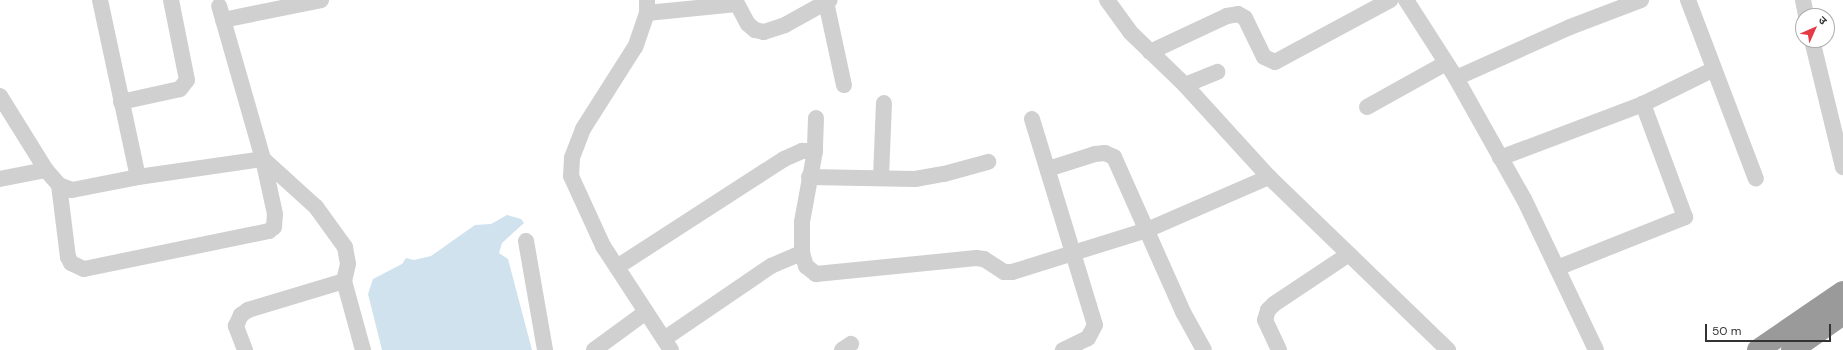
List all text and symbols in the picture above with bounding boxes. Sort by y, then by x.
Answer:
north arrow [1795,8,1835,48]
text: उ [1816,13,1830,27]
scale bar [1707,316,1833,342]
text: 50 m [1712,323,1741,339]

